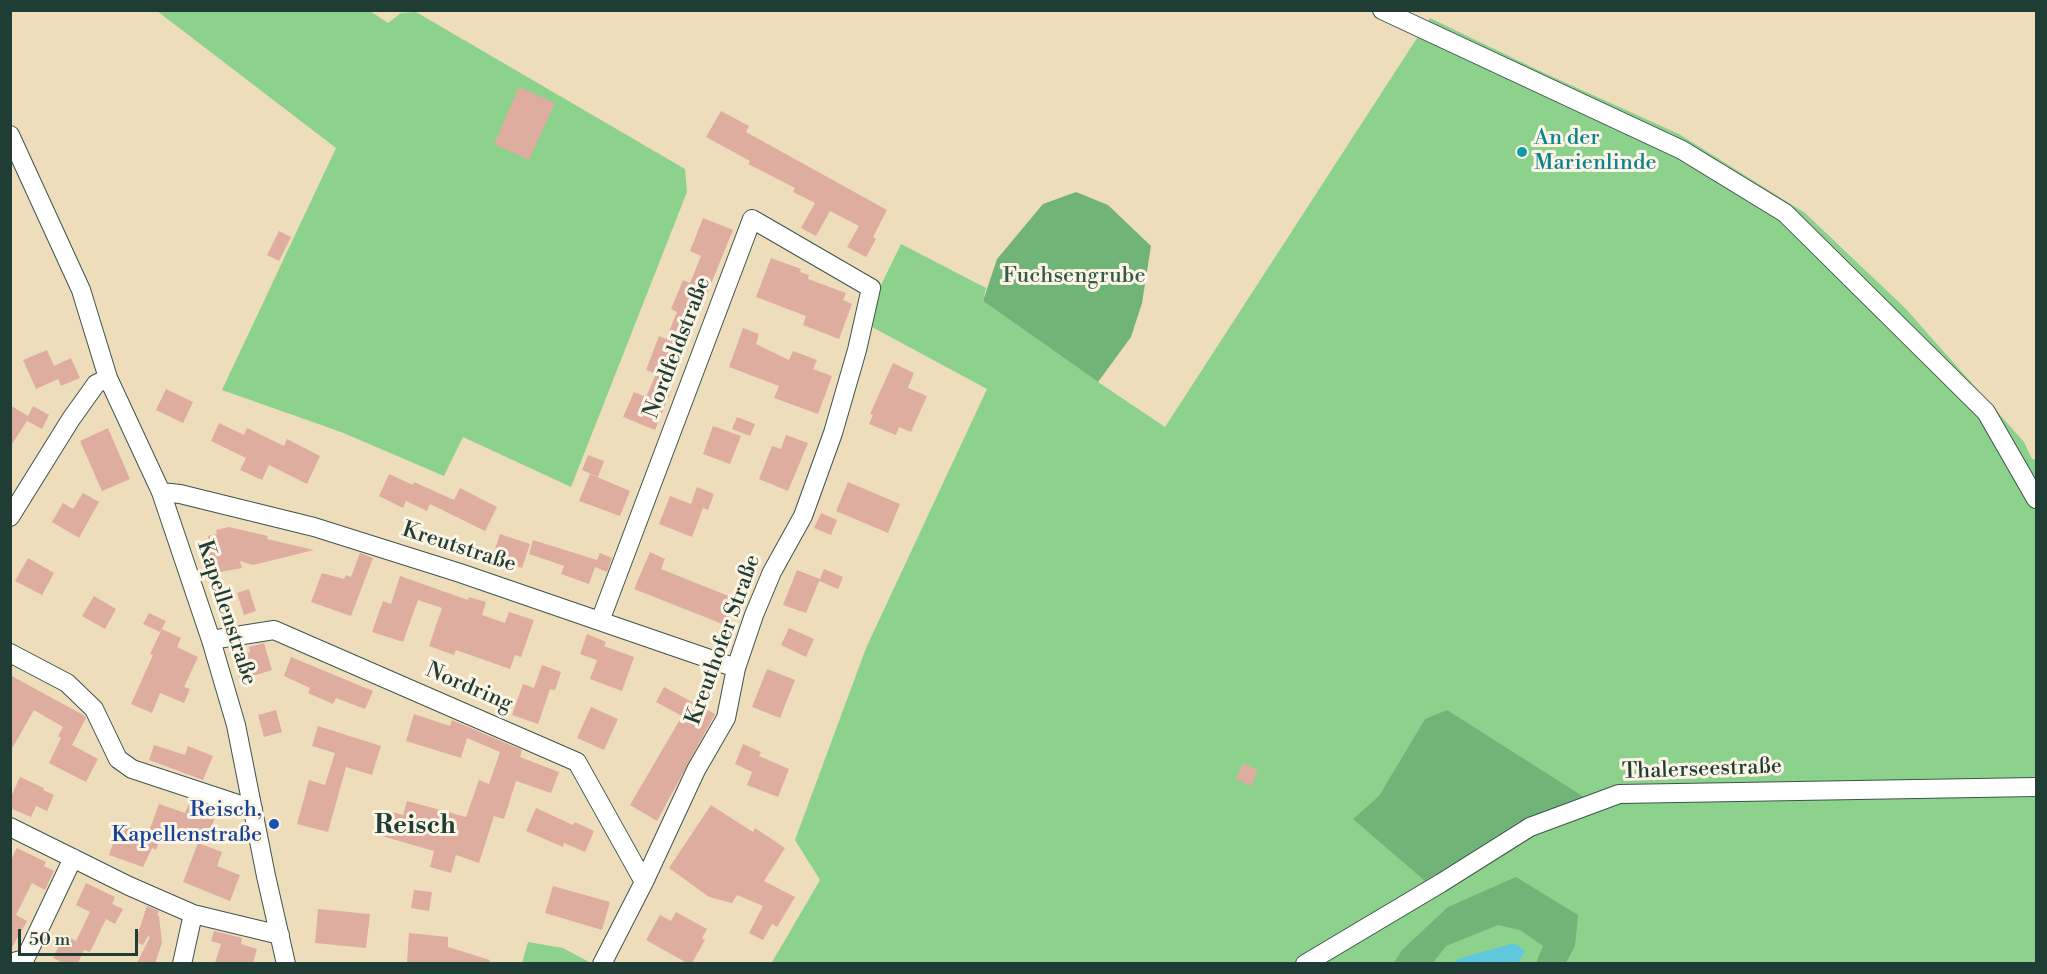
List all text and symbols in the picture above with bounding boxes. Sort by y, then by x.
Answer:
place label: An der Marienlinde [1534,126,1656,178]
marker: An der Marienlinde [1515,145,1529,159]
park label: Fuchsengrube [1003,264,1145,290]
street label: Nordfeldstraße [639,273,717,423]
street label: Kreutstraße [399,517,519,579]
street label: Kapellenstraße [190,537,262,689]
street label: Kreuthofer Straße [681,551,767,729]
street label: Nordring [421,658,517,718]
street label: Thalerseestraße [1622,754,1782,786]
place label: Reisch, Kapellenstraße [111,798,262,849]
district label: Reisch [374,811,456,843]
marker: Reisch, Kapellenstraße [267,817,281,831]
scale bar [21,917,141,955]
text: 50 m [29,928,70,951]

